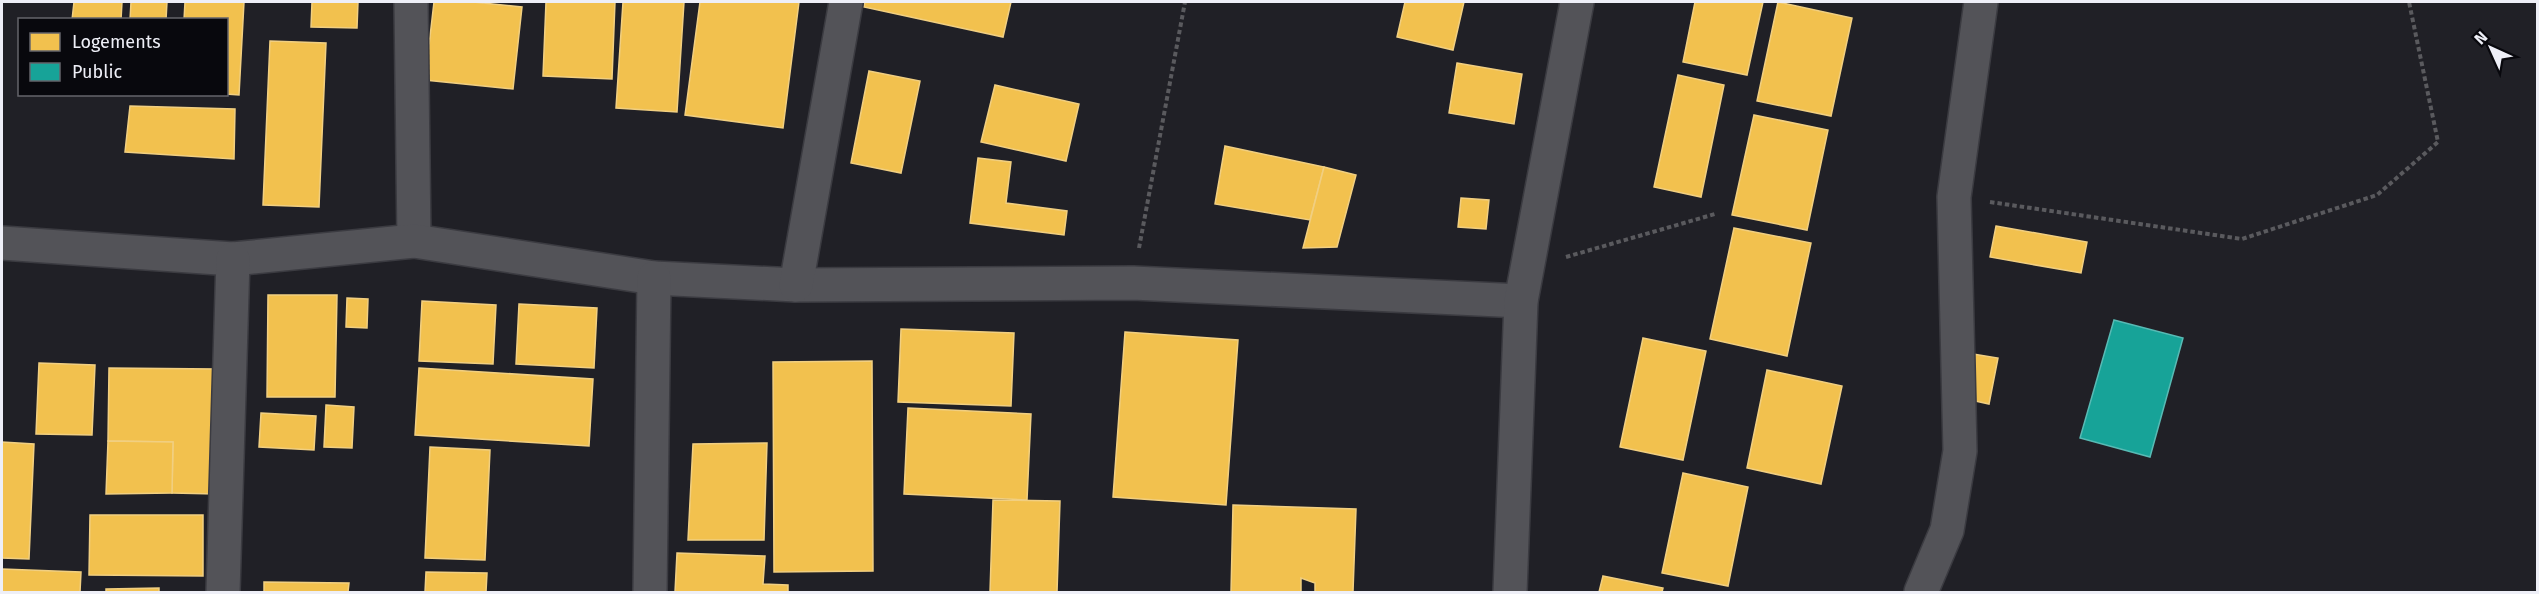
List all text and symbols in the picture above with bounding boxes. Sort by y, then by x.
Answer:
legend [18,18,228,96]
north arrow [2461,18,2521,78]
text: N [2470,27,2491,48]
text: Logements [72,31,161,53]
text: Public [72,61,122,83]

